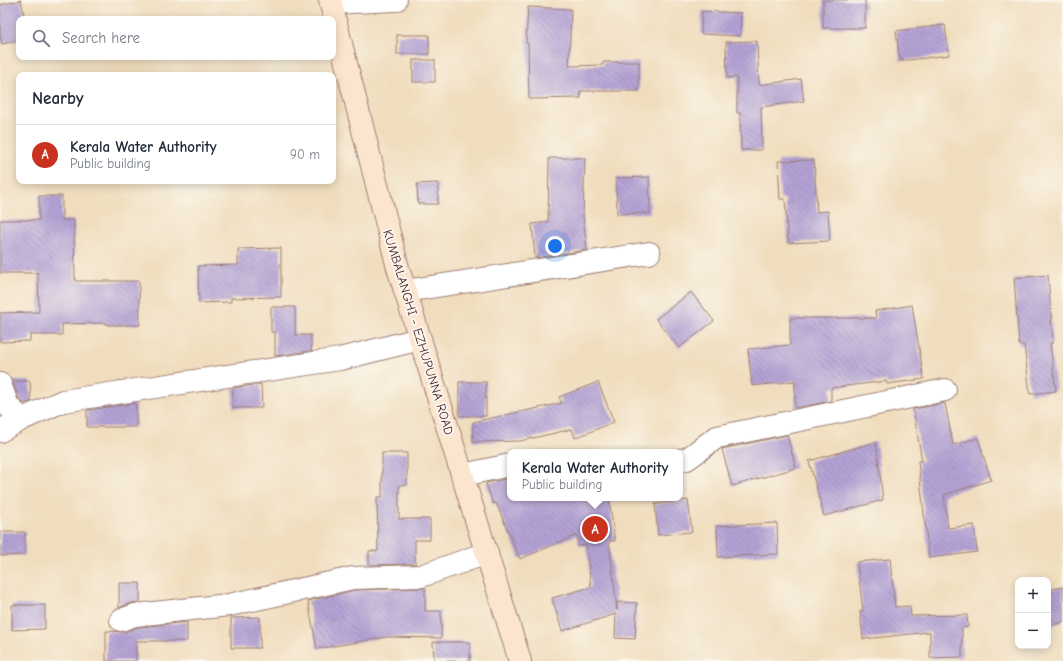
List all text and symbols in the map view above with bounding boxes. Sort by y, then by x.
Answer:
search box [16,16,336,60]
icon: search [30,27,52,49]
text: Search here [62,29,140,47]
text: Nearby [32,89,83,108]
text: Kerala Water Authority [70,138,217,156]
text: A [41,147,49,162]
text: 90 m [290,147,320,162]
text: Public building [70,156,151,171]
street label: KUMBALANGHI - EZHUPUNNA ROAD [380,228,457,437]
your location [545,236,565,256]
popup [507,449,683,501]
text: Kerala Water Authority [522,459,668,477]
text: Public building [522,477,602,492]
pin: A [582,514,608,544]
map controls [1015,577,1051,649]
button: + [1015,577,1051,613]
button: − [1015,613,1051,649]

